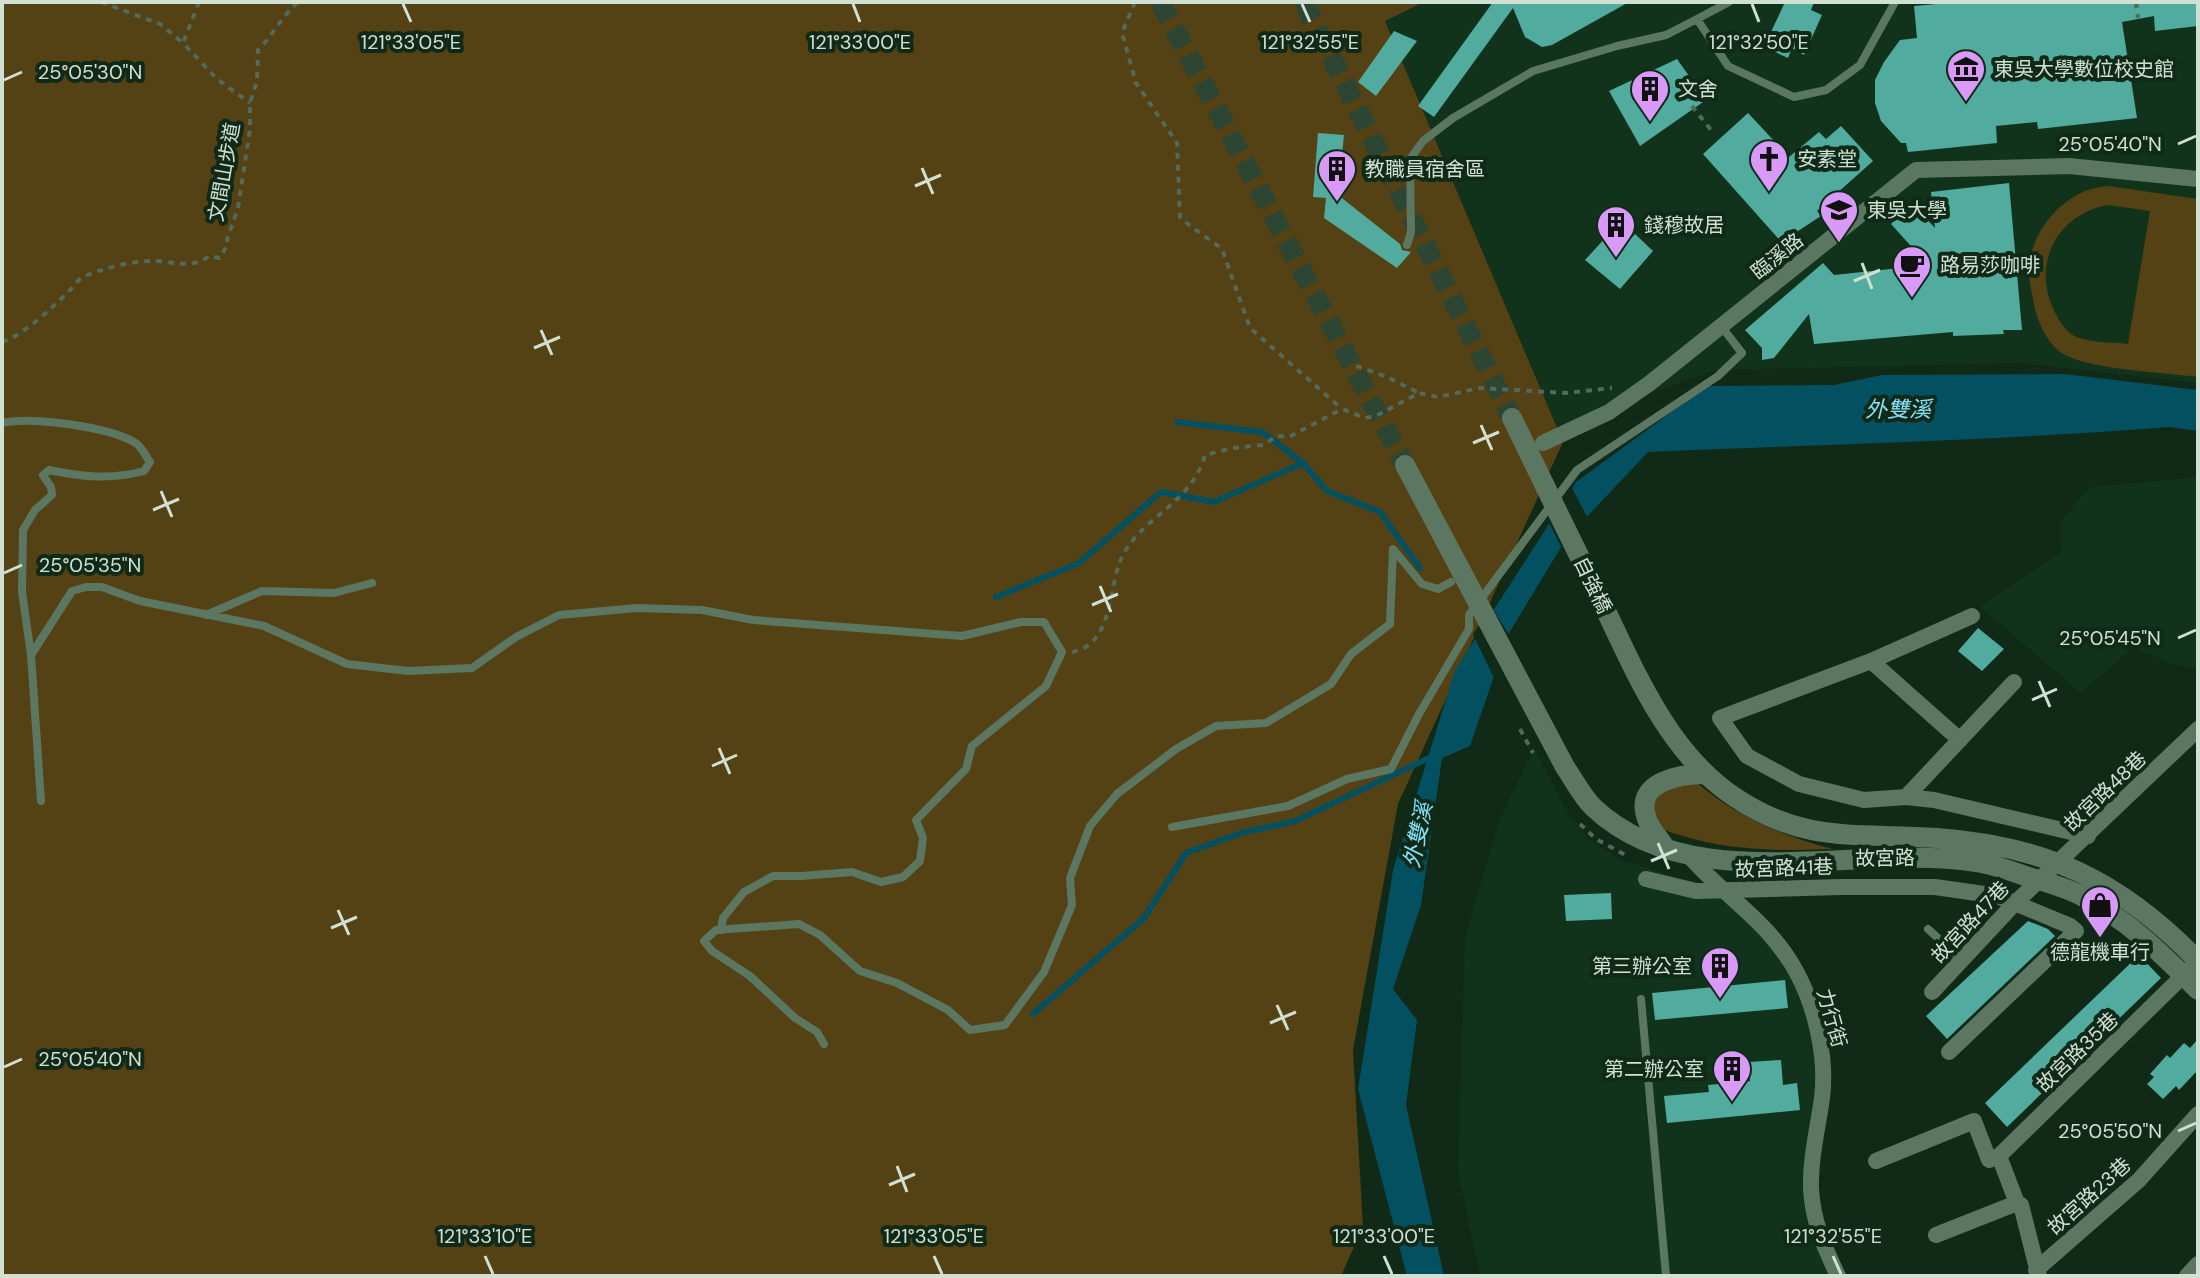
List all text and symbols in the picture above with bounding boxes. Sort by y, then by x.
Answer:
text: 121°33'05"E [361,29,461,55]
text: 121°33'00"E [809,29,911,55]
text: 121°32'55"E [1261,29,1359,55]
text: 121°32'50"E [1709,29,1809,55]
museum icon: 東吳大學數位校史館 [1945,48,1987,103]
place label: 東吳大學數位校史館 [1994,56,2174,82]
text: 25°05'30"N [38,59,142,85]
building icon: 文舍 [1629,68,1671,123]
place label: 文舍 [1678,76,1718,102]
street label: 文間山步道 [203,121,245,223]
text: 25°05'40"N [2058,131,2162,157]
church icon: 安素堂 [1748,138,1790,193]
place label: 安素堂 [1797,146,1857,172]
building icon: 教職員宿舍區 [1316,148,1358,203]
place label: 教職員宿舍區 [1365,156,1485,182]
school or university icon: 東吳大學 [1818,189,1860,244]
place label: 東吳大學 [1867,197,1947,223]
building icon: 錢穆故居 [1595,204,1637,259]
place label: 錢穆故居 [1644,212,1724,238]
street label: 臨溪路 [1746,227,1808,285]
cafe icon: 路易莎咖啡 [1891,244,1933,299]
place label: 路易莎咖啡 [1940,252,2040,278]
water label: 外雙溪 [1865,395,1934,424]
text: 25°05'35"N [39,552,141,578]
street label: 自強橋 [1568,552,1618,618]
text: 25°05'45"N [2059,625,2161,651]
street label: 故宮路48巷 [2058,745,2152,837]
water label: 外雙溪 [1397,797,1440,870]
street label: 故宮路 [1855,844,1915,872]
street label: 故宮路41巷 [1734,853,1834,883]
street label: 故宮路47巷 [1925,876,2015,968]
shop icon: 德龍機車行 [2079,884,2121,939]
place label: 德龍機車行 [2050,939,2150,965]
building icon: 第三辦公室 [1699,945,1741,1000]
place label: 第三辦公室 [1592,953,1692,979]
street label: 力行街 [1811,986,1853,1050]
street label: 故宮路35巷 [2031,1007,2123,1097]
text: 25°05'40"N [38,1046,142,1072]
building icon: 第二辦公室 [1711,1048,1753,1103]
place label: 第二辦公室 [1604,1056,1704,1082]
text: 25°05'50"N [2058,1118,2162,1144]
street label: 故宮路23巷 [2042,1152,2136,1240]
text: 121°33'10"E [438,1223,532,1249]
text: 121°33'05"E [884,1223,984,1249]
text: 121°33'00"E [1333,1223,1435,1249]
text: 121°32'55"E [1784,1223,1882,1249]

